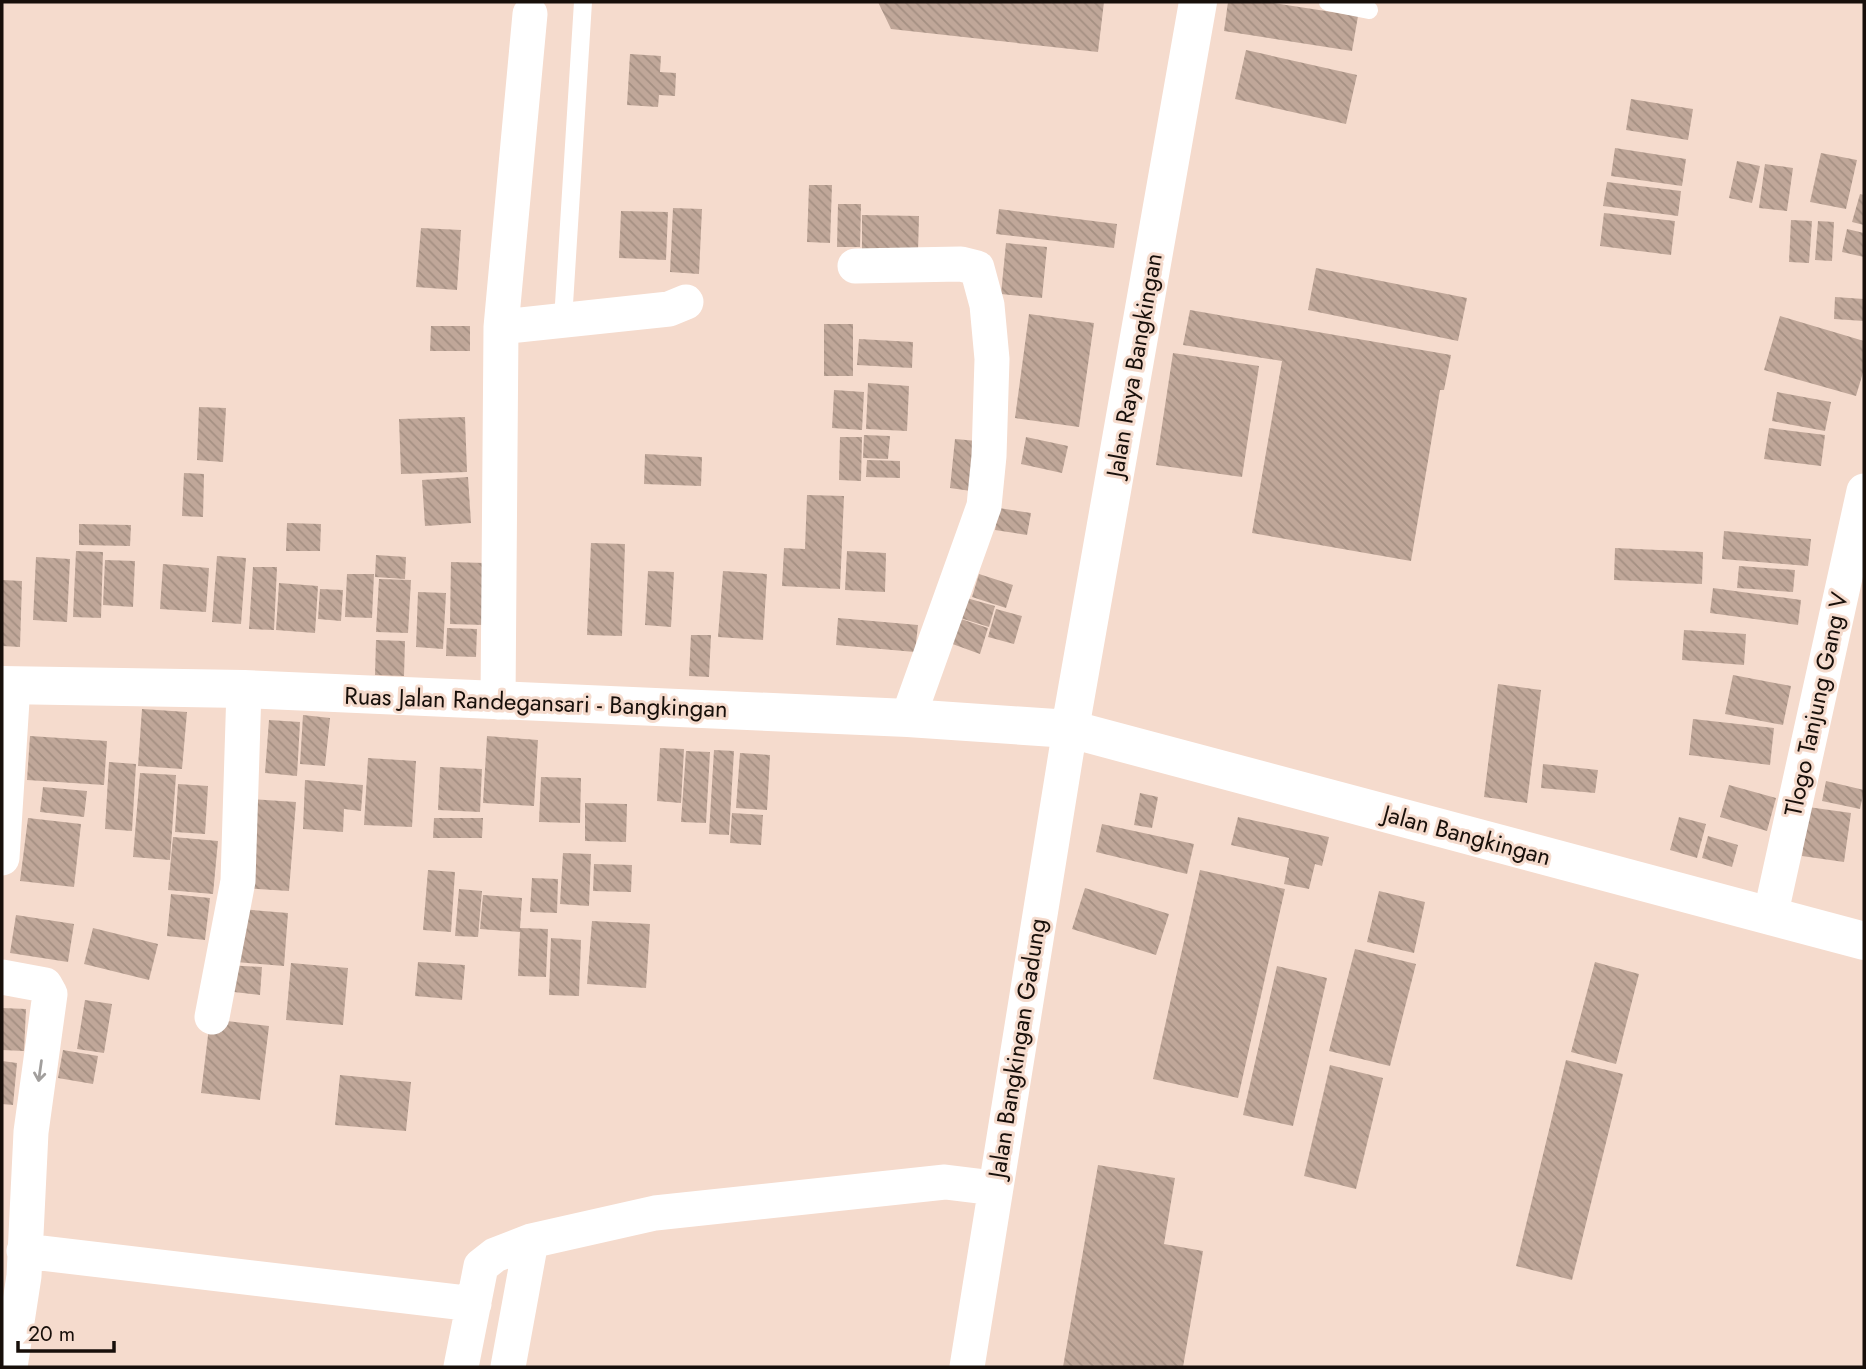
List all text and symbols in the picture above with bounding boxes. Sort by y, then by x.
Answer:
street label: Jalan Raya Bangkingan [1097,250,1171,483]
street label: Tlogo Tanjung Gang V [1775,589,1857,819]
street label: Ruas Jalan Randegansari - Bangkingan [344,678,728,726]
street label: Jalan Bangkingan [1376,795,1555,874]
street label: Jalan Bangkingan Gadung [979,916,1055,1183]
one-way arrow [33,1059,46,1082]
scale bar [18,1310,114,1354]
text: 20 m [28,1319,75,1349]

